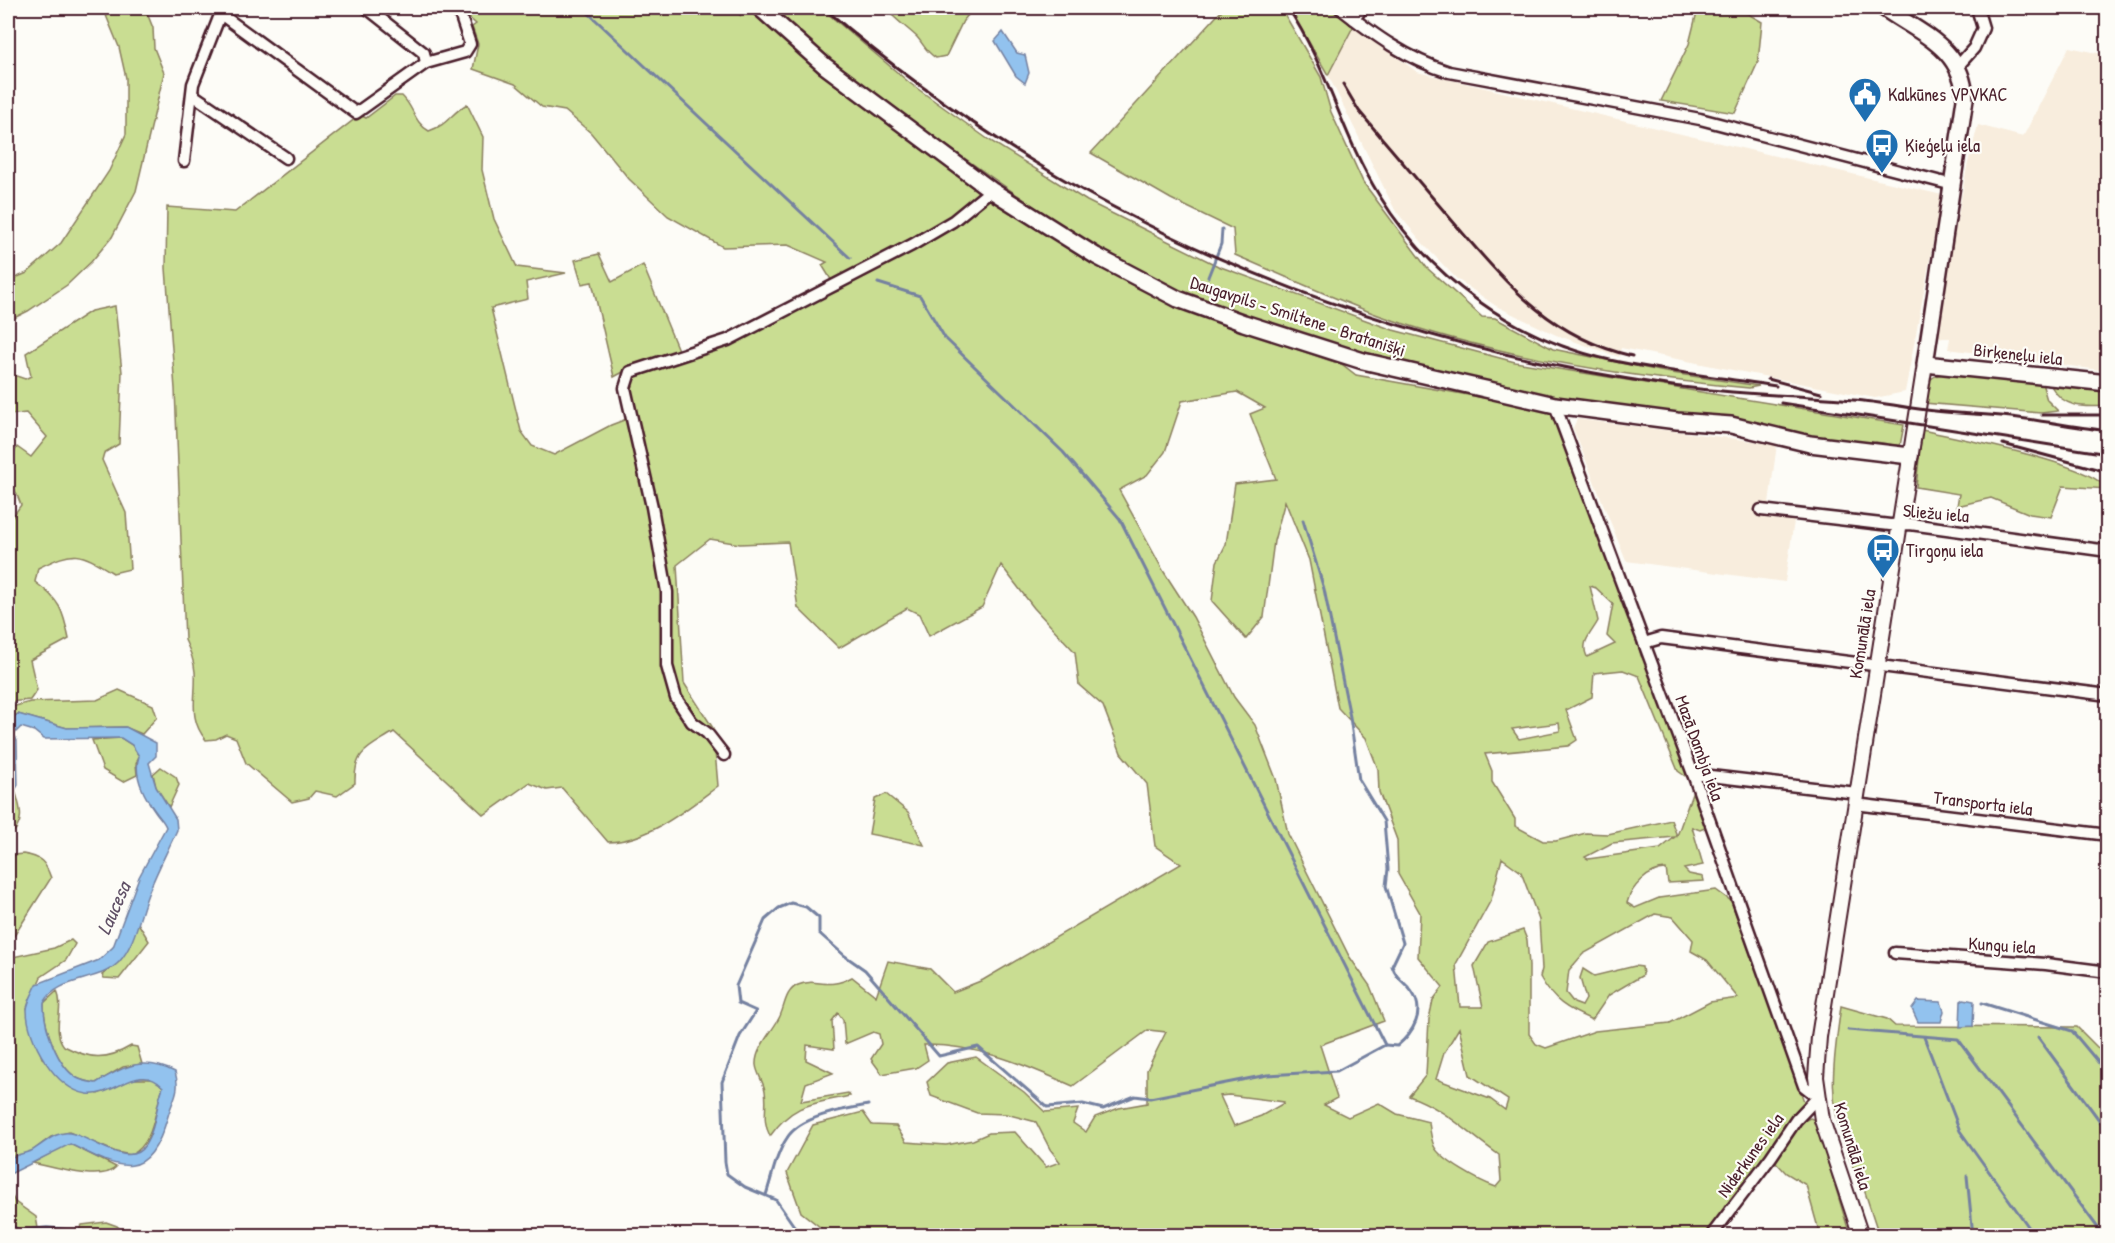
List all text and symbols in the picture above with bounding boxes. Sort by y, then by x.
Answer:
public building icon: Kalkūnes VPVKAC [1847,76,1883,123]
place label: Kalkūnes VPVKAC [1888,82,2007,107]
bus stop icon: Ķieģeļu iela [1864,127,1900,174]
place label: Ķieģeļu iela [1905,133,1980,158]
street label: Daugavpils - Smiltene - Bratanišķi [1187,269,1409,363]
street label: Birķeneļu iela [1972,337,2064,371]
street label: Sliežu iela [1902,498,1970,528]
bus stop icon: Tirgoņu iela [1865,532,1901,579]
place label: Tirgoņu iela [1906,538,1983,563]
street label: Komunālā iela [1843,587,1881,681]
street label: Mazā Dambja iela [1669,692,1731,804]
street label: Transporta iela [1932,785,2034,821]
water label: Laucesa [90,876,137,938]
street label: Kungu iela [1968,930,2036,960]
street label: Komunālā iela [1828,1099,1878,1193]
street label: Niderkunes iela [1711,1108,1789,1202]

